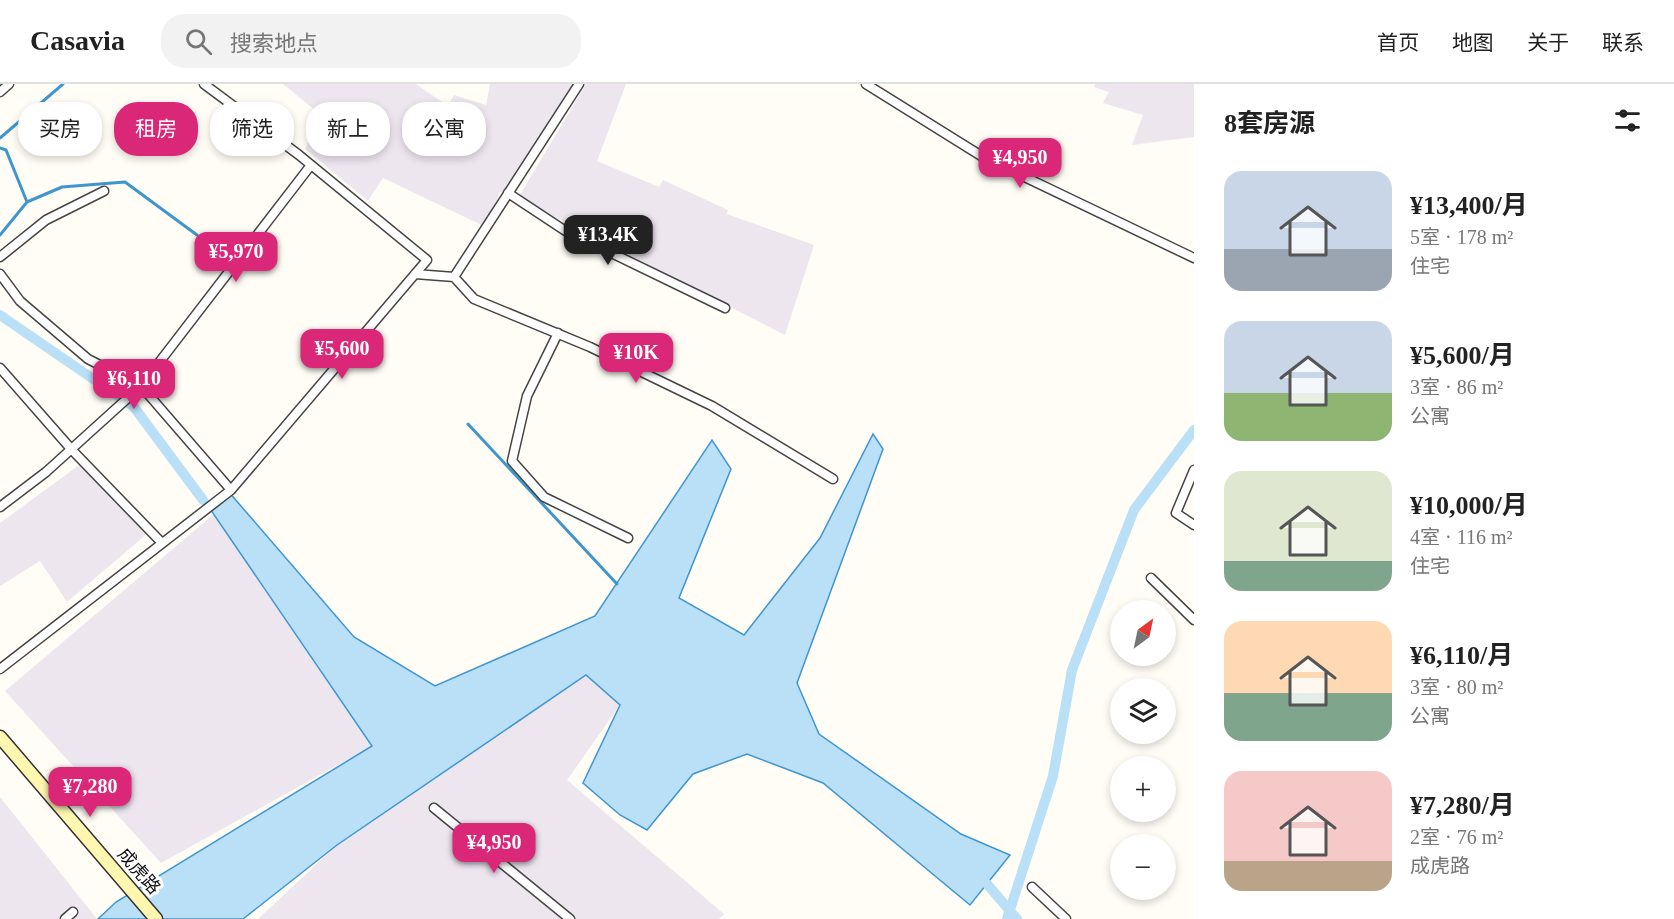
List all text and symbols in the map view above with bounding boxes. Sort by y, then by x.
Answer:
search box [161,14,581,68]
text: Casavia [30,25,125,56]
icon: search [182,25,215,58]
text: 搜索地点 [230,31,318,56]
text: 首页 [1377,31,1419,55]
text: 地图 [1452,31,1494,55]
text: 关于 [1527,31,1569,55]
text: 联系 [1602,31,1644,55]
chip: 买房 [18,102,102,156]
chip: 租房 [114,102,198,156]
chip: 筛选 [210,102,294,156]
chip: 新上 [306,102,390,156]
chip: 公寓 [402,102,486,156]
icon: filters [1611,104,1644,137]
text: 8套房源 [1224,109,1315,138]
pin: ¥4,950 [971,138,1069,189]
text: ¥4,950 [993,146,1048,168]
text: ¥13,400/月 [1410,191,1528,220]
icon: home [1272,195,1344,267]
pin: ¥13.4K [559,215,657,266]
text: ¥13.4K [578,223,638,245]
text: 5室 · 178 m² [1410,226,1513,248]
pin: ¥5,970 [187,232,285,283]
text: ¥5,970 [209,240,264,262]
text: 住宅 [1410,255,1450,277]
pin: ¥5,600 [293,329,391,380]
pin: ¥10K [600,333,672,384]
text: ¥5,600 [315,337,370,359]
text: ¥10K [613,341,659,363]
text: ¥5,600/月 [1410,341,1515,370]
icon: home [1272,345,1344,417]
pin: ¥6,110 [85,359,183,410]
text: ¥6,110 [107,367,161,389]
text: 3室 · 86 m² [1410,376,1503,398]
text: 公寓 [1410,405,1450,427]
text: ¥10,000/月 [1410,491,1528,520]
icon: home [1272,495,1344,567]
text: 4室 · 116 m² [1410,526,1512,548]
text: 住宅 [1410,555,1450,577]
north arrow [1110,600,1176,666]
map controls [1110,600,1176,900]
text: ¥6,110/月 [1410,641,1513,670]
icon: home [1272,645,1344,717]
text: 3室 · 80 m² [1410,676,1503,698]
button: layers [1110,678,1176,744]
text: 公寓 [1410,705,1450,727]
button: + [1110,756,1176,822]
pin: ¥7,280 [41,767,139,818]
text: ¥7,280 [63,775,118,797]
text: ¥7,280/月 [1410,791,1515,820]
icon: home [1272,795,1344,867]
pin: ¥4,950 [445,823,543,874]
text: 2室 · 76 m² [1410,826,1503,848]
text: ¥4,950 [467,831,522,853]
button: − [1110,834,1176,900]
street label: 成虎路 [114,844,164,898]
text: 成虎路 [1410,855,1470,877]

